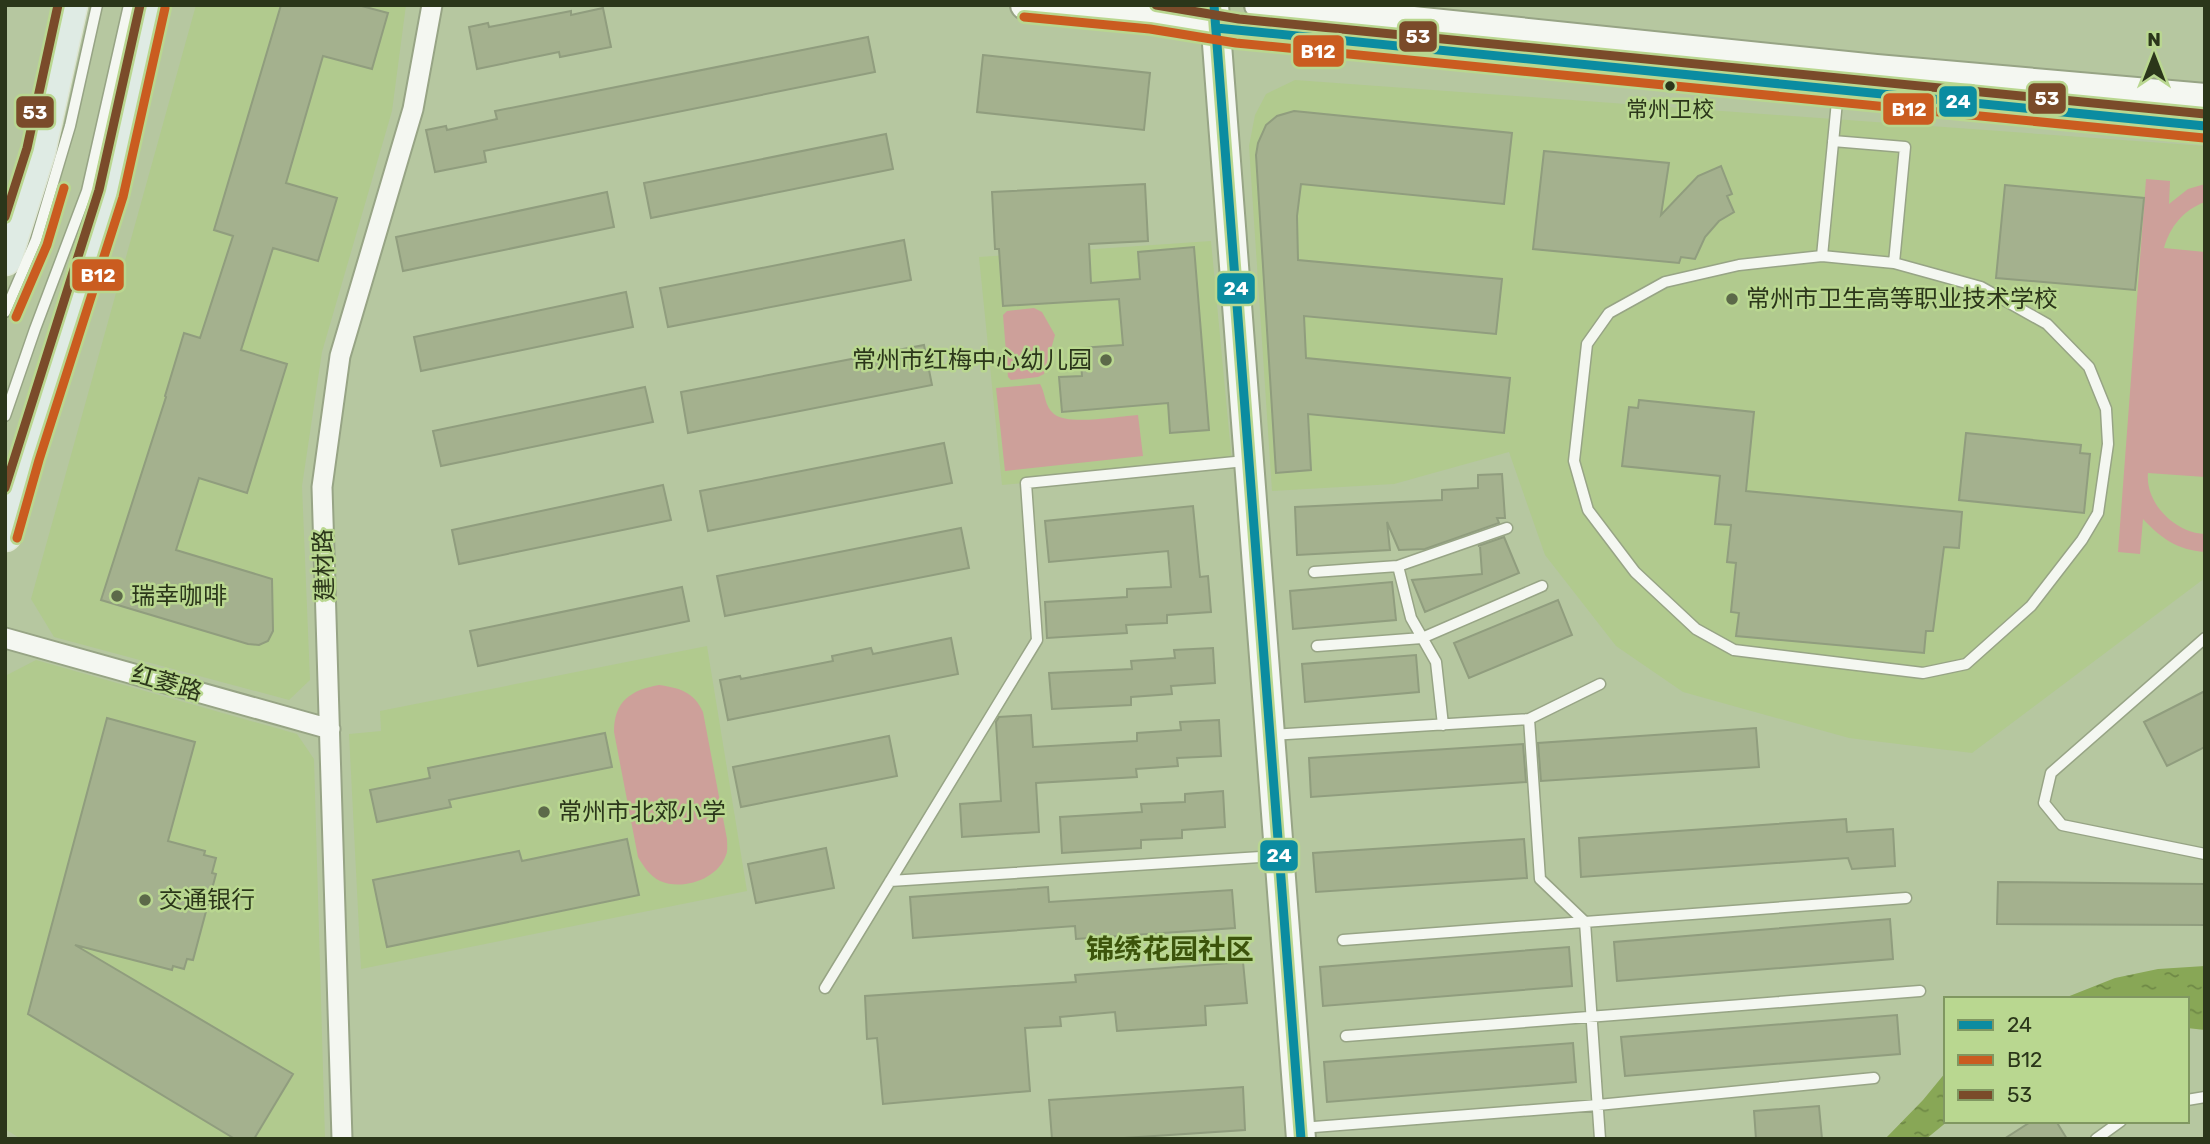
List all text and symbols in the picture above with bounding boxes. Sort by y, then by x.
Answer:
line badge: 53 [1398,20,1438,53]
north arrow [2119,21,2189,91]
text: 53 [1406,25,1430,48]
text: N [2147,28,2161,51]
line badge: B12 [1292,34,1345,68]
text: B12 [1300,40,1336,63]
marker: 常州卫校 [1663,79,1677,93]
line badge: 53 [2027,82,2067,115]
line badge: 24 [1938,85,1978,118]
text: 53 [2035,87,2059,110]
text: 24 [1945,90,1971,113]
line badge: B12 [1882,92,1935,126]
line badge: 53 [15,95,55,129]
place label: 常州卫校 [1626,96,1714,123]
text: B12 [1891,98,1927,121]
text: 53 [23,101,47,124]
line badge: B12 [71,258,125,292]
text: B12 [80,264,116,287]
line badge: 24 [1216,272,1256,305]
text: 24 [1223,277,1249,300]
place label: 常州市卫生高等职业技术学校 [1746,285,2058,313]
marker: 常州市卫生高等职业技术学校 [1724,291,1740,307]
place label: 常州市红梅中心幼儿园 [852,346,1092,374]
marker: 常州市红梅中心幼儿园 [1098,352,1114,368]
street label: 建材路 [309,529,339,601]
place label: 瑞幸咖啡 [131,582,227,610]
marker: 瑞幸咖啡 [109,588,125,604]
street label: 红菱路 [129,660,205,706]
place label: 常州市北郊小学 [558,798,726,826]
marker: 常州市北郊小学 [536,804,552,820]
line badge: 24 [1259,839,1299,872]
text: 24 [1266,844,1292,867]
place label: 交通银行 [159,886,255,914]
marker: 交通银行 [137,892,153,908]
district label: 锦绣花园社区 [1086,933,1254,966]
legend [1944,997,2189,1123]
text: 24 [2007,1012,2032,1037]
text: B12 [2007,1047,2042,1072]
text: 53 [2007,1082,2032,1107]

